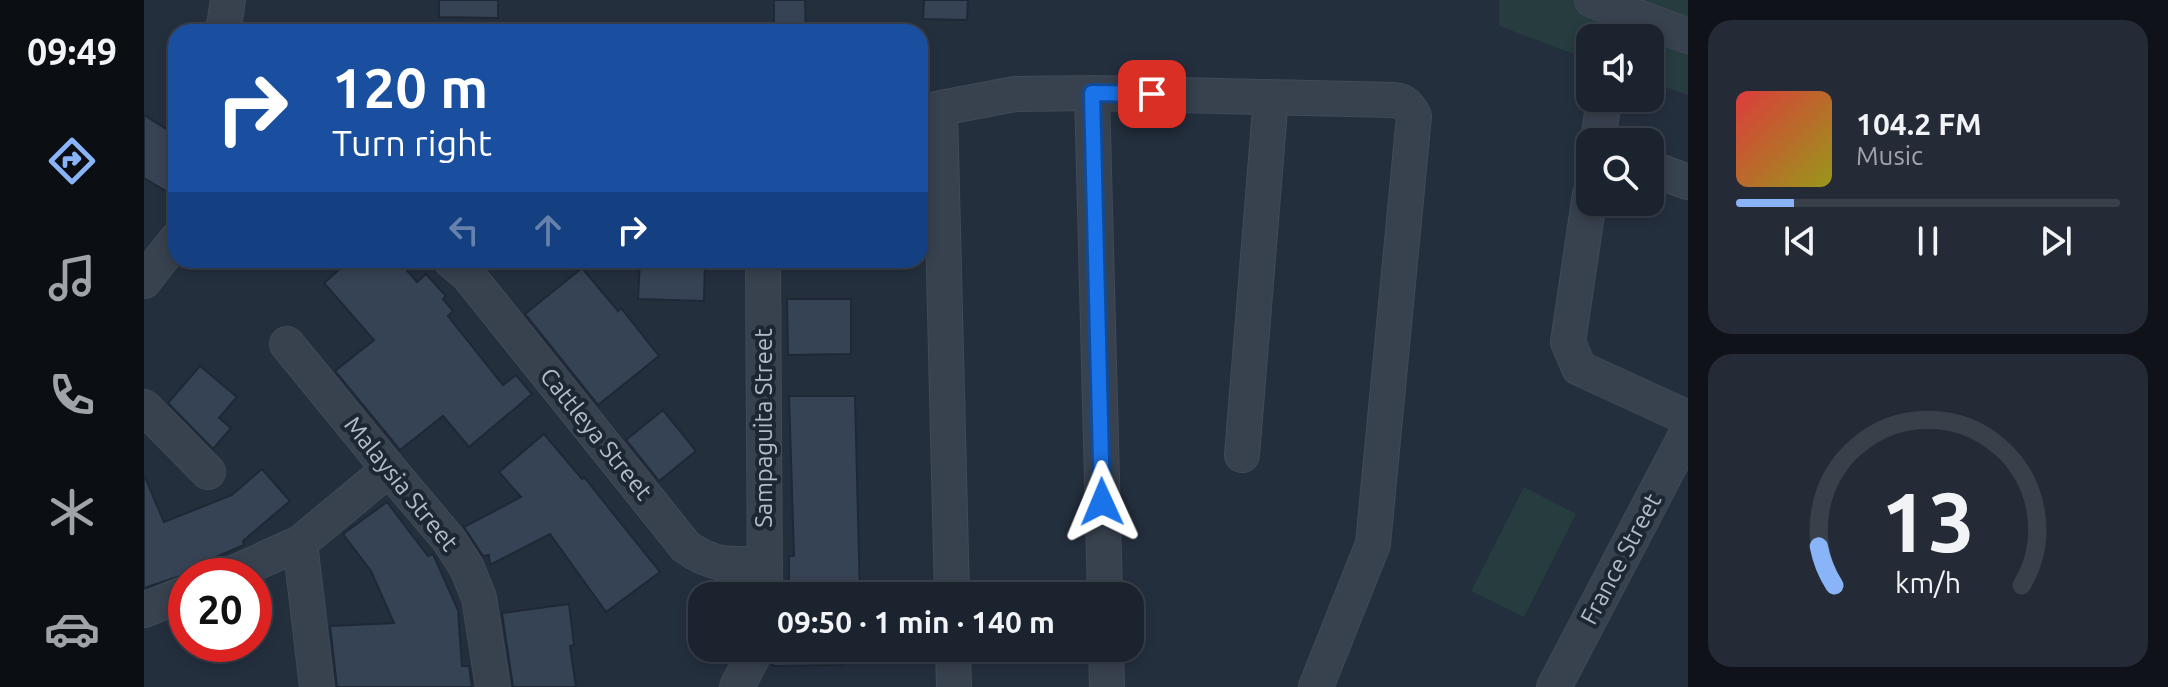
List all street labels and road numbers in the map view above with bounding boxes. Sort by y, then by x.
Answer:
street label: Sampaguita Street [750,328,777,528]
street label: Cattleya Street [535,362,658,506]
street label: Malaysia Street [339,411,464,557]
street label: France Street [1575,488,1667,629]

